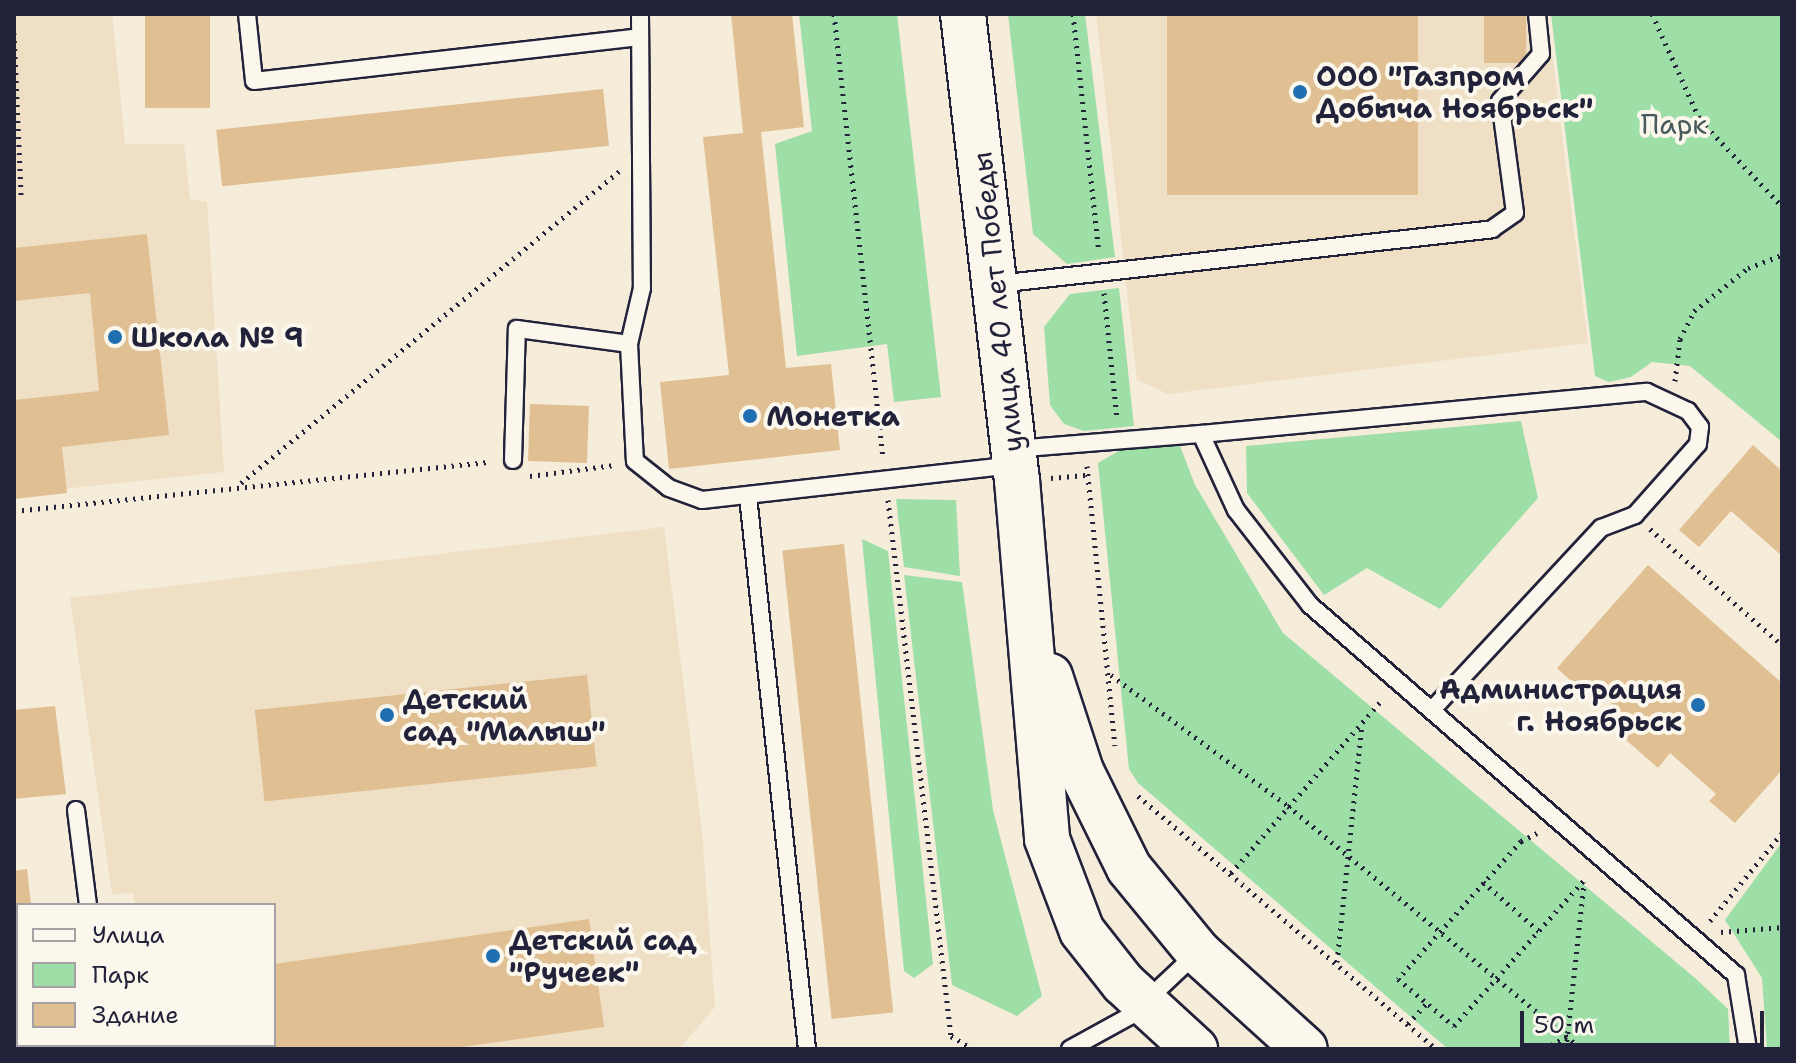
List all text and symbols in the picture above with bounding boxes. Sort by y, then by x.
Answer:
place label: ООО "Газпром Добыча Ноябрьск" [1316,59,1593,125]
marker: ООО "Газпром Добыча Ноябрьск" [1291,83,1309,101]
park label: Парк [1641,107,1707,141]
street label: улица 40 лет Победы [965,150,1029,454]
place label: Школа № 9 [131,320,304,354]
marker: Школа № 9 [106,328,124,346]
place label: Монетка [766,399,900,433]
marker: Монетка [741,407,759,425]
place label: Администрация г. Ноябрьск [1439,672,1682,738]
place label: Детский сад "Малыш" [403,682,606,748]
marker: Администрация г. Ноябрьск [1689,696,1707,714]
marker: Детский сад "Малыш" [378,706,396,724]
legend [16,903,276,1047]
text: Улица [92,919,165,951]
place label: Детский сад "Ручеек" [509,923,697,989]
marker: Детский сад "Ручеек" [484,947,502,965]
text: Парк [92,959,149,991]
scale bar [1524,995,1768,1045]
text: Здание [92,999,179,1031]
text: 50 m [1534,1009,1594,1041]

